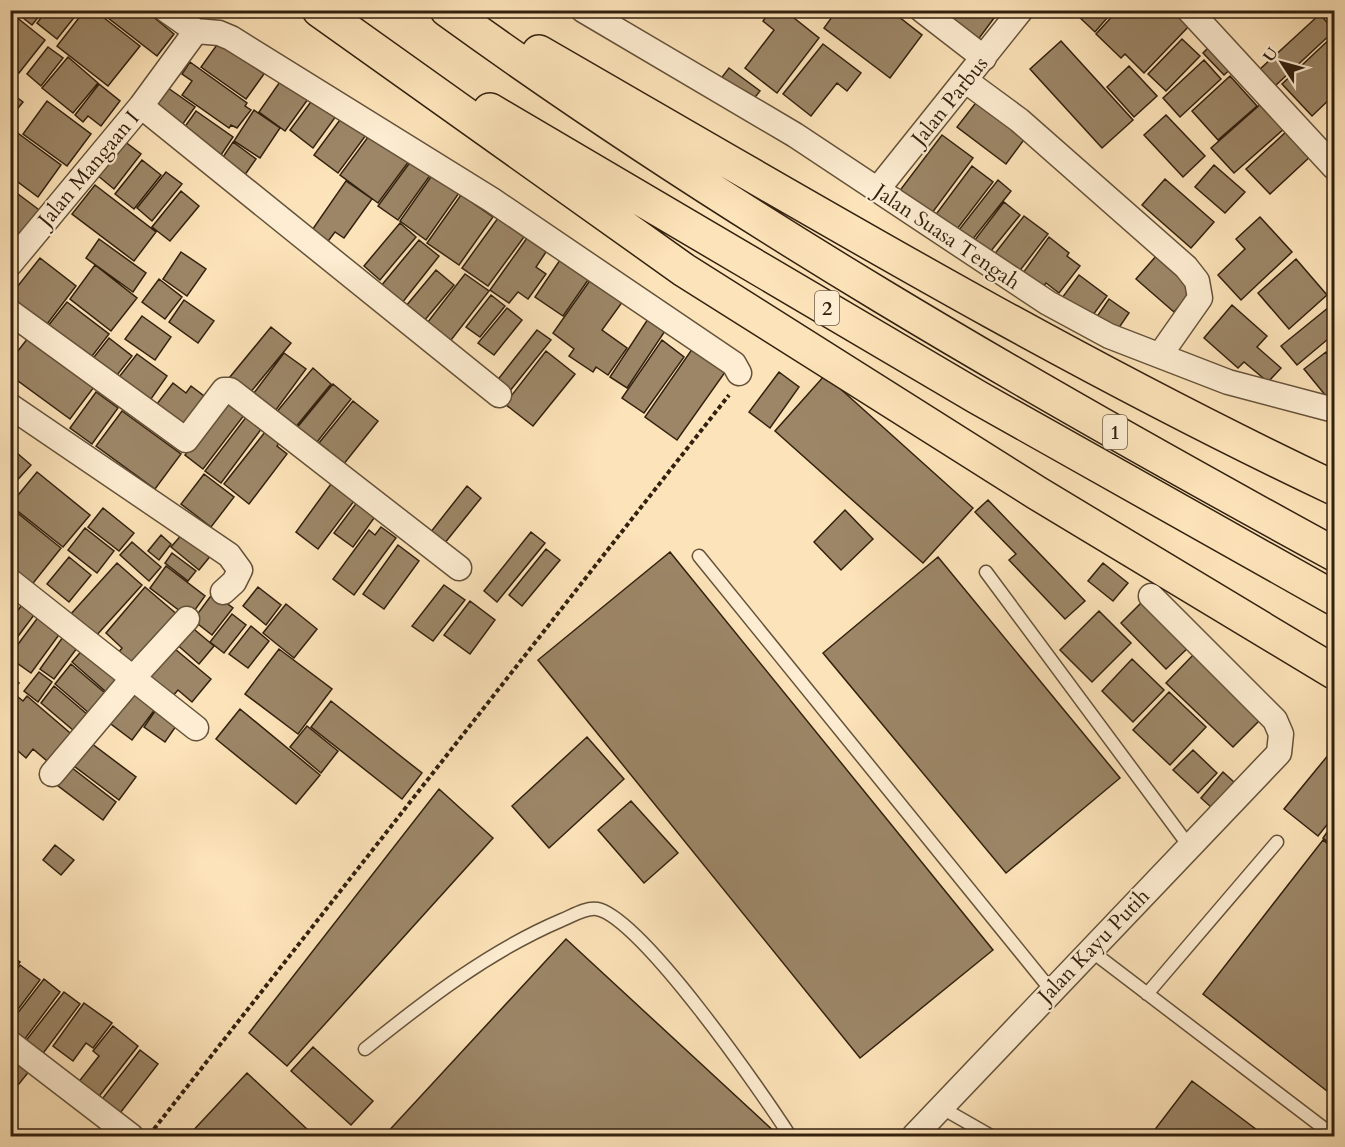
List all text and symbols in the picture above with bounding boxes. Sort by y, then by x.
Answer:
north arrow [1252,33,1312,93]
text: U [1258,43,1283,67]
street label: Jalan Parbus [903,50,995,154]
street label: Jalan Mangaan I [30,105,146,236]
street label: Jalan Suasa Tengah [866,176,1026,297]
road number: 2 [815,291,839,325]
road number: 1 [1103,415,1127,449]
street label: Jalan Kayu Putih [1030,882,1157,1012]

